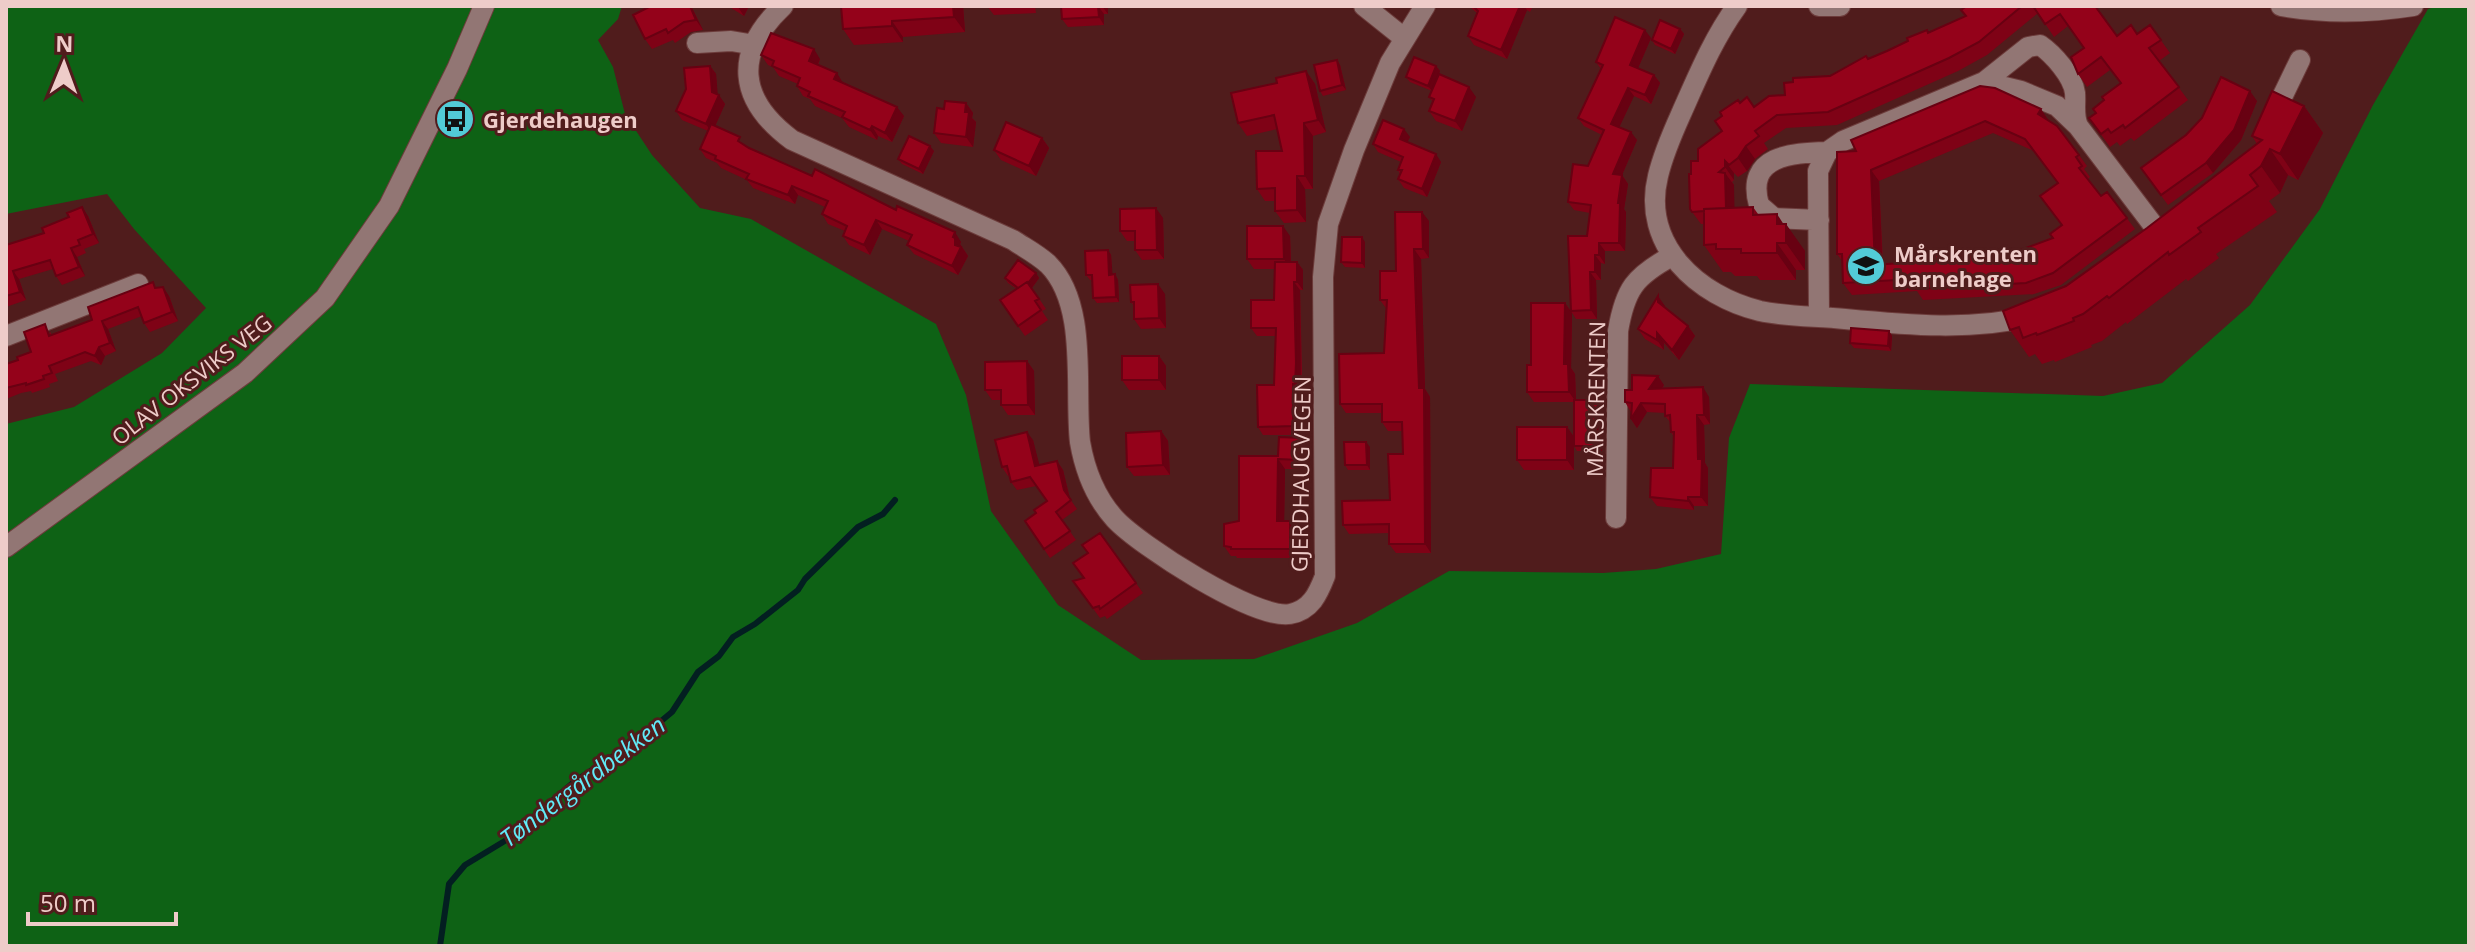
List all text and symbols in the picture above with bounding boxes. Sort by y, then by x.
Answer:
north arrow [24,24,104,104]
text: N [55,28,74,58]
bus stop icon: Gjerdehaugen [434,98,476,140]
place label: Gjerdehaugen [483,104,638,134]
place label: Mårskrenten barnehage [1894,238,2037,293]
school or university icon: Mårskrenten barnehage [1845,245,1887,287]
street label: OLAV OKSVIKS VEG [105,307,277,451]
street label: MÅRSKRENTEN [1579,321,1611,477]
street label: GJERDHAUGVEGEN [1283,376,1317,572]
water label: Tøndergårdbekken [493,708,671,854]
scale bar [28,876,176,926]
text: 50 m [40,886,96,919]

